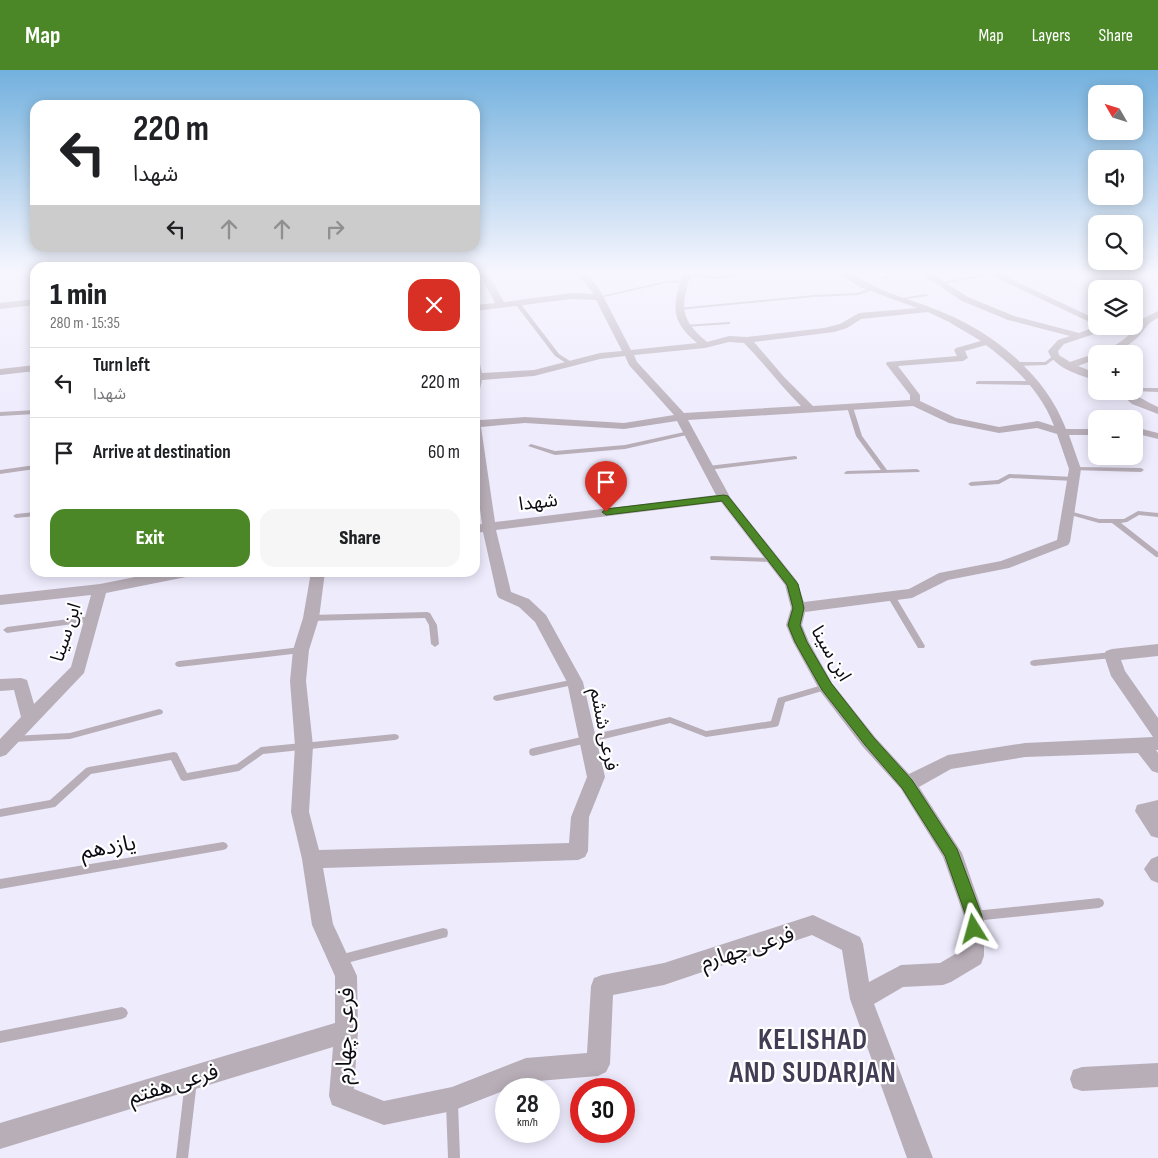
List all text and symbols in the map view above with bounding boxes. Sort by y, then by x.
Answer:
text: Map [25,21,60,50]
text: Map [979,25,1004,46]
text: Layers [1032,25,1071,46]
text: Share [1099,25,1133,46]
north arrow [1088,85,1142,140]
map controls [1088,85,1143,465]
text: 220 m [133,108,209,151]
icon: left [50,120,115,185]
button: sound [1088,150,1143,205]
text: شهدا [133,161,178,188]
icon: left [162,215,190,243]
icon: ahead [215,215,243,243]
icon: ahead [268,215,296,243]
icon: right [321,215,349,243]
button: search [1088,215,1143,270]
text: 1 min [50,277,107,313]
button: close [408,279,460,331]
button: layers [1088,280,1143,335]
text: 280 m · 15:35 [50,314,120,333]
button: + [1088,345,1143,400]
text: Turn left [93,354,150,377]
icon: left [50,369,78,397]
text: 220 m [421,371,460,394]
text: شهدا [93,385,126,404]
button: − [1088,410,1143,465]
icon: arrive [50,439,78,467]
text: Arrive at destination [93,441,231,464]
text: 60 m [428,441,460,464]
pin [585,461,627,512]
icon: arrive [592,468,620,496]
street label: شهدا [517,489,559,516]
button: Exit [50,509,250,567]
button: Share [260,509,460,567]
street label: ابن سینا [46,600,87,665]
street label: ابن سینا [806,622,856,686]
street label: فرعی ششم [582,686,623,773]
street label: یازدهم [78,829,138,868]
position arrow [947,902,999,954]
street label: فرعی چهارم [697,921,798,978]
street label: فرعی چهارم [330,987,363,1085]
district label: KELISHAD AND SUDARJAN [728,1023,897,1091]
street label: فرعی هفتم [125,1058,222,1113]
speed limit sign: 30 [570,1078,635,1143]
text: 28 [516,1089,539,1120]
text: km/h [517,1115,538,1130]

